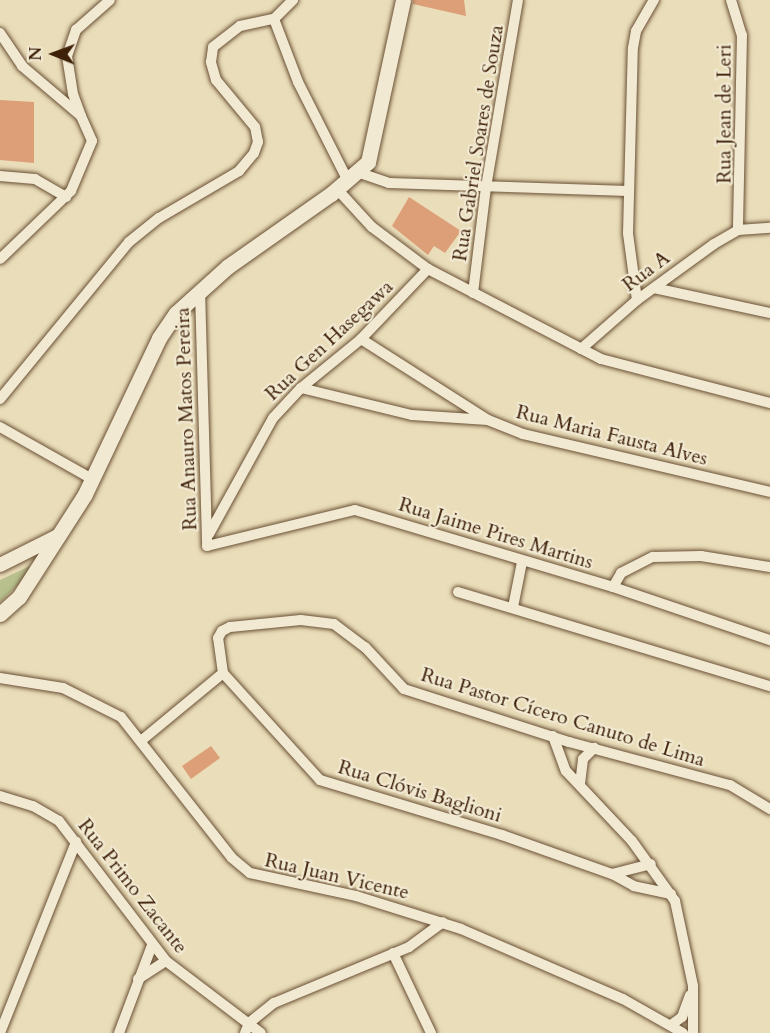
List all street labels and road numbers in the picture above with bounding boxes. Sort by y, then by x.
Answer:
street label: Rua Gabriel Soares de Souza [447,23,509,263]
street label: Rua Jean de Leri [712,44,736,184]
street label: Rua A [618,245,674,297]
street label: Rua Gen Hasegawa [260,275,398,405]
street label: Rua Anauro Matos Pereira [170,307,202,531]
street label: Rua Maria Fausta Alves [514,400,710,470]
street label: Rua Jaime Pires Martins [396,492,596,574]
street label: Rua Pastor Cícero Canuto de Lima [418,662,708,772]
street label: Rua Clóvis Baglioni [335,755,505,827]
street label: Rua Primo Zacante [73,814,193,958]
street label: Rua Juan Vicente [263,848,411,904]

